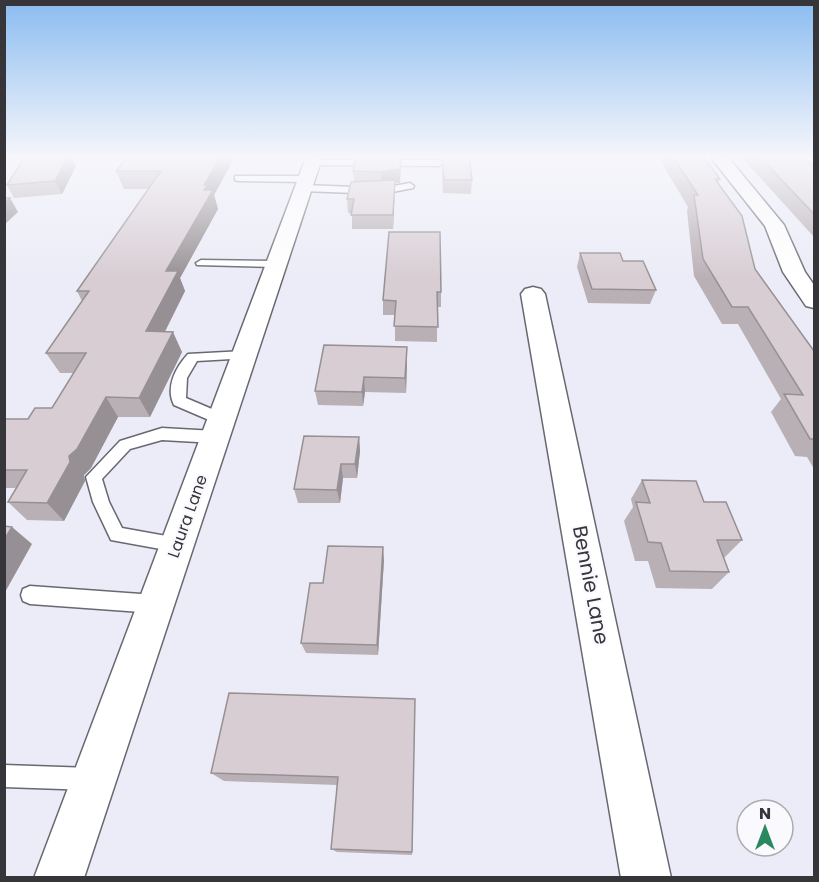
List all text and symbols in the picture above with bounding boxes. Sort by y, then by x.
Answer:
street label: Laura Lane [162,471,213,561]
street label: Bennie Lane [566,523,616,647]
north arrow [735,798,795,858]
text: N [759,802,771,825]

